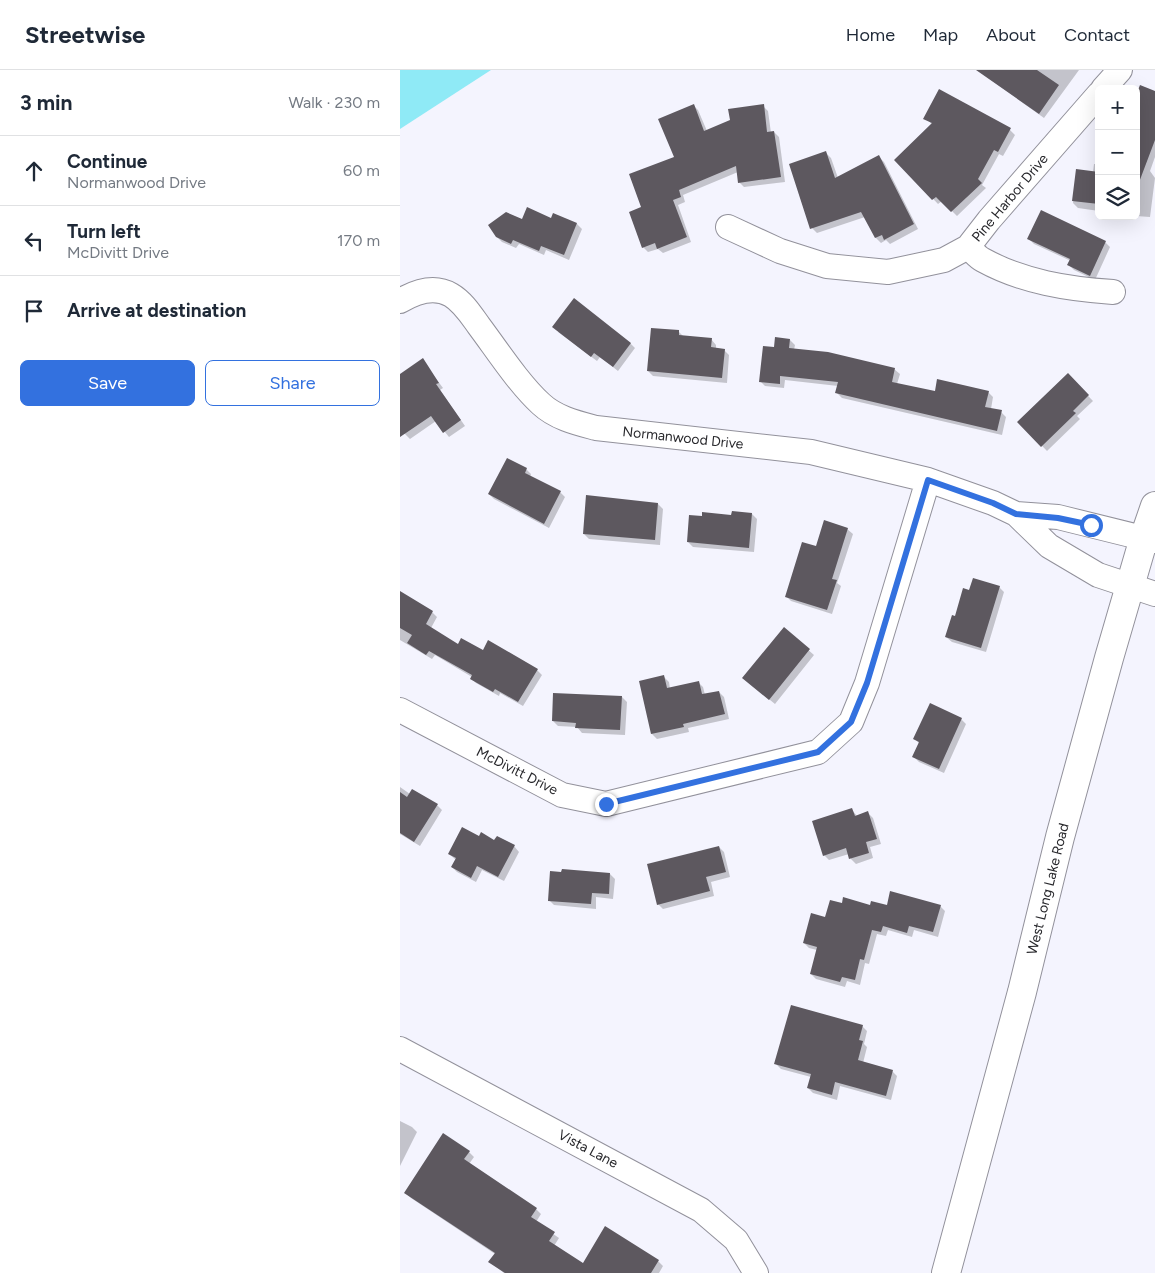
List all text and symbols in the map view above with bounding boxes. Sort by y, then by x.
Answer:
text: Streetwise [25,20,145,49]
text: Home [846,24,895,46]
text: Map [923,24,958,46]
text: About [986,24,1036,46]
text: Contact [1064,24,1130,46]
map controls [1095,85,1140,220]
button: + [1095,85,1140,130]
text: 3 min [20,90,72,115]
text: Walk · 230 m [288,93,380,112]
button: − [1095,130,1140,175]
text: Continue [67,150,147,173]
street label: Pine Harbor Drive [968,150,1052,245]
icon: ahead [20,157,48,185]
text: 60 m [343,161,380,180]
text: Normanwood Drive [67,173,206,192]
button: layers [1095,175,1140,220]
text: Turn left [67,220,141,243]
icon: left [20,227,48,255]
text: 170 m [337,231,380,250]
text: McDivitt Drive [67,243,169,262]
icon: arrive [20,297,48,325]
text: Arrive at destination [67,299,246,322]
button: Save [20,360,195,406]
button: Share [205,360,380,406]
street label: Normanwood Drive [622,423,745,453]
route start [1080,514,1103,537]
street label: McDivitt Drive [473,743,561,799]
route end [595,793,618,816]
street label: West Long Lake Road [1023,821,1073,957]
street label: Vista Lane [555,1126,621,1172]

